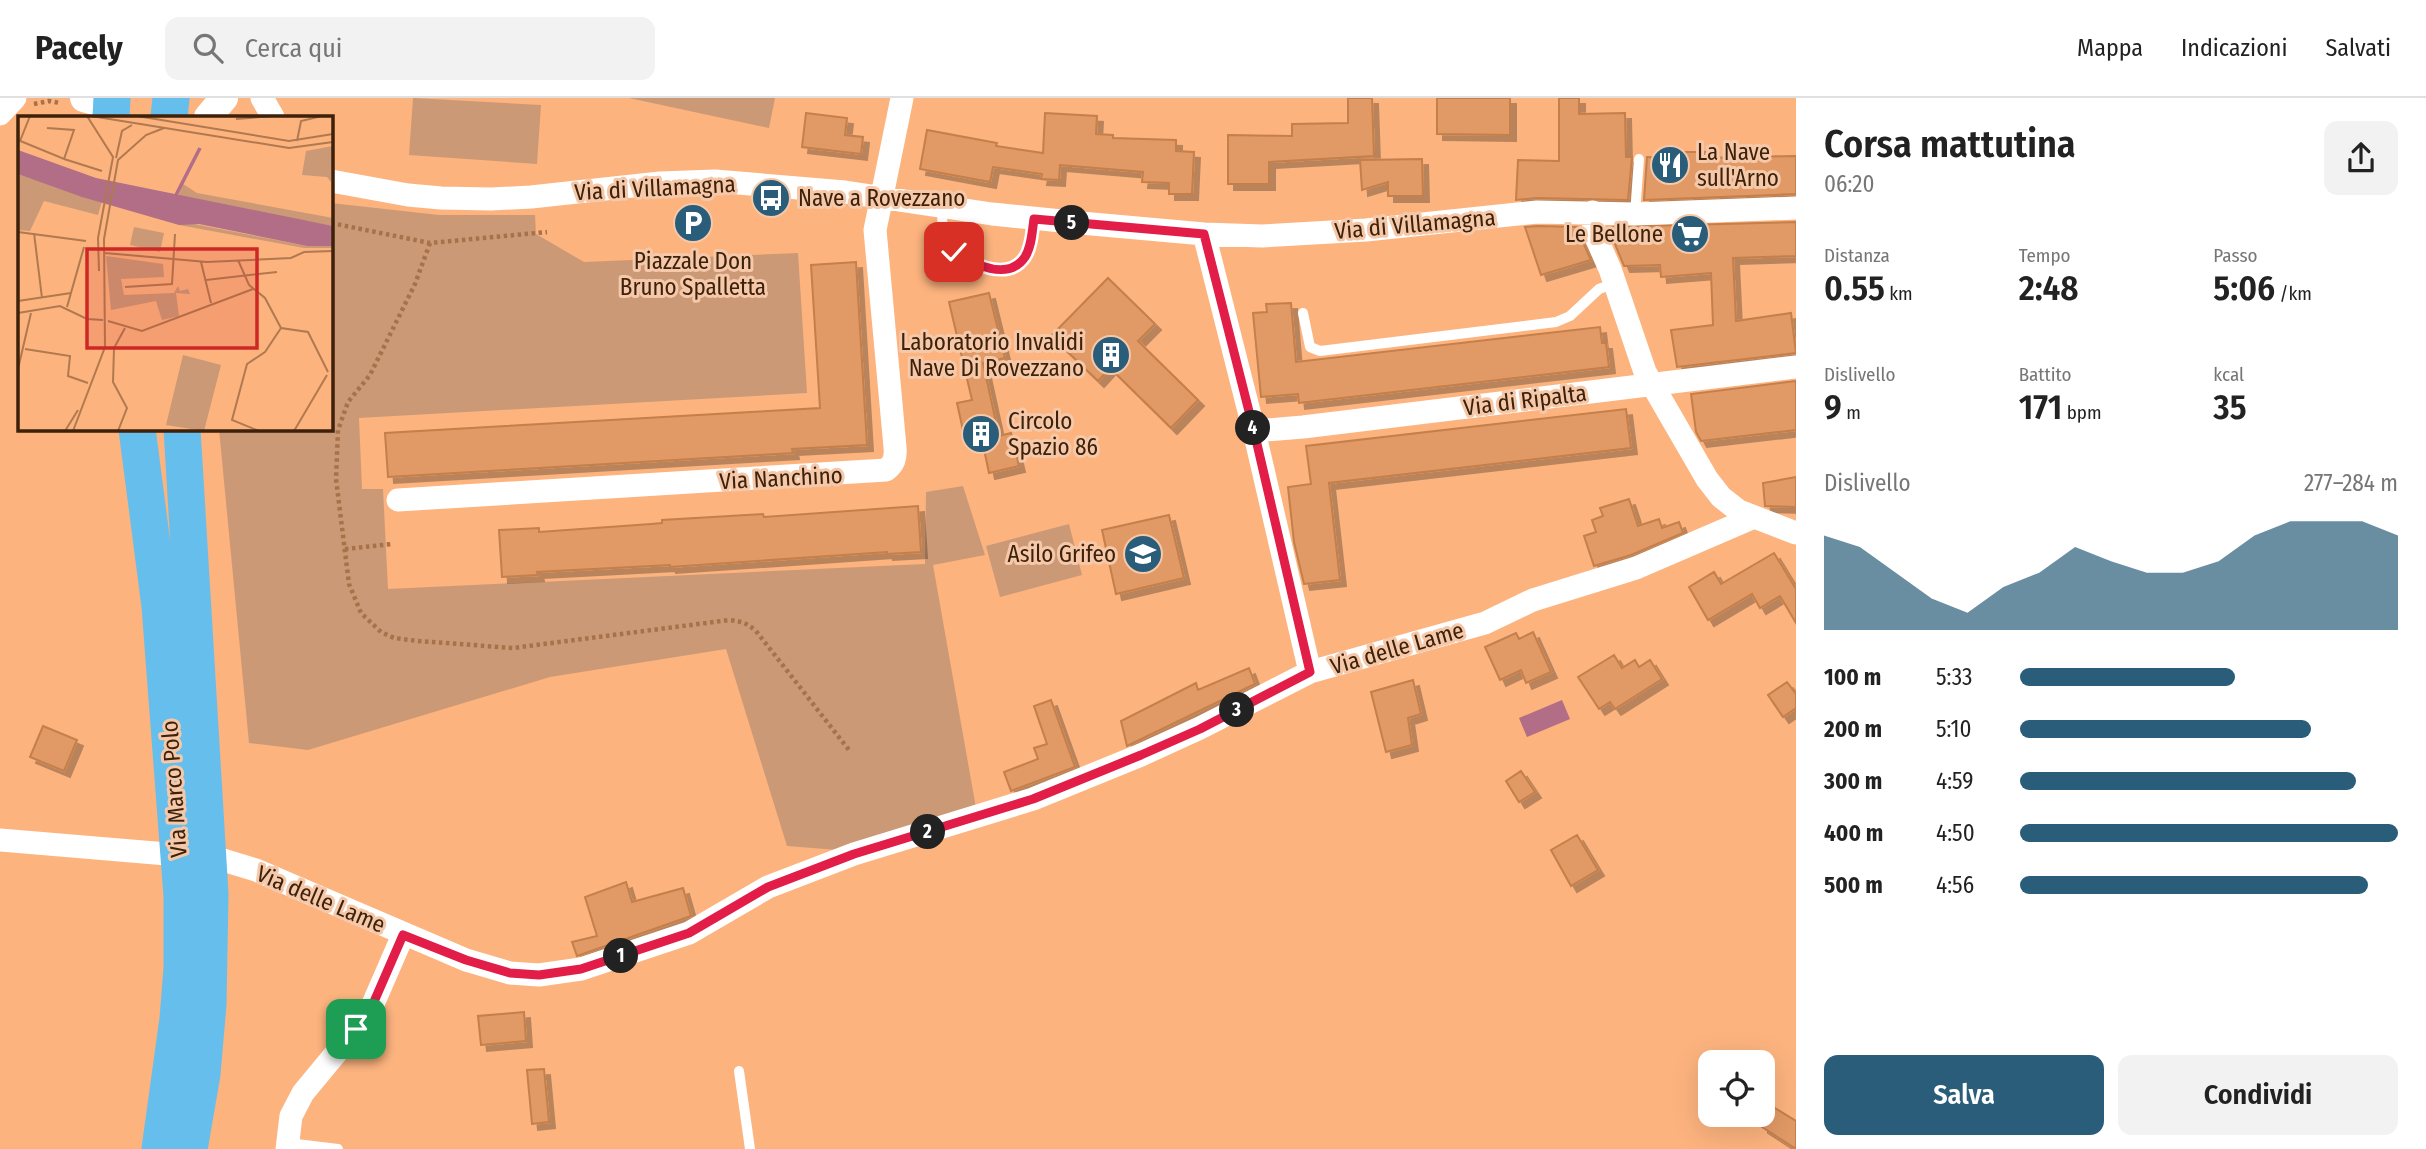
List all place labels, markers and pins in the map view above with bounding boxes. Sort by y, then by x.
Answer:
place label: La Nave sull'Arno [1697,138,1779,192]
restaurant icon: La Nave sull'Arno [1649,144,1691,186]
bus stop icon: Nave a Rovezzano [750,177,792,219]
place label: Nave a Rovezzano [798,184,965,212]
parking icon: Piazzale Don Bruno Spalletta [672,202,714,244]
pin: 5 [1054,206,1090,240]
supermarket icon: Le Bellone [1669,213,1711,255]
place label: Le Bellone [1565,220,1663,248]
pin [924,222,984,282]
place label: Piazzale Don Bruno Spalletta [620,247,766,301]
place label: Laboratorio Invalidi Nave Di Rovezzano [900,328,1084,382]
building icon: Laboratorio Invalidi Nave Di Rovezzano [1090,334,1132,376]
place label: Circolo Spazio 86 [1008,407,1098,461]
pin: 4 [1236,410,1270,446]
building icon: Circolo Spazio 86 [960,413,1002,455]
school or university icon: Asilo Grifeo [1122,533,1164,575]
place label: Asilo Grifeo [1008,540,1116,568]
pin: 3 [1220,692,1254,728]
pin: 2 [911,814,946,850]
pin: 1 [604,938,638,974]
pin [326,999,386,1059]

